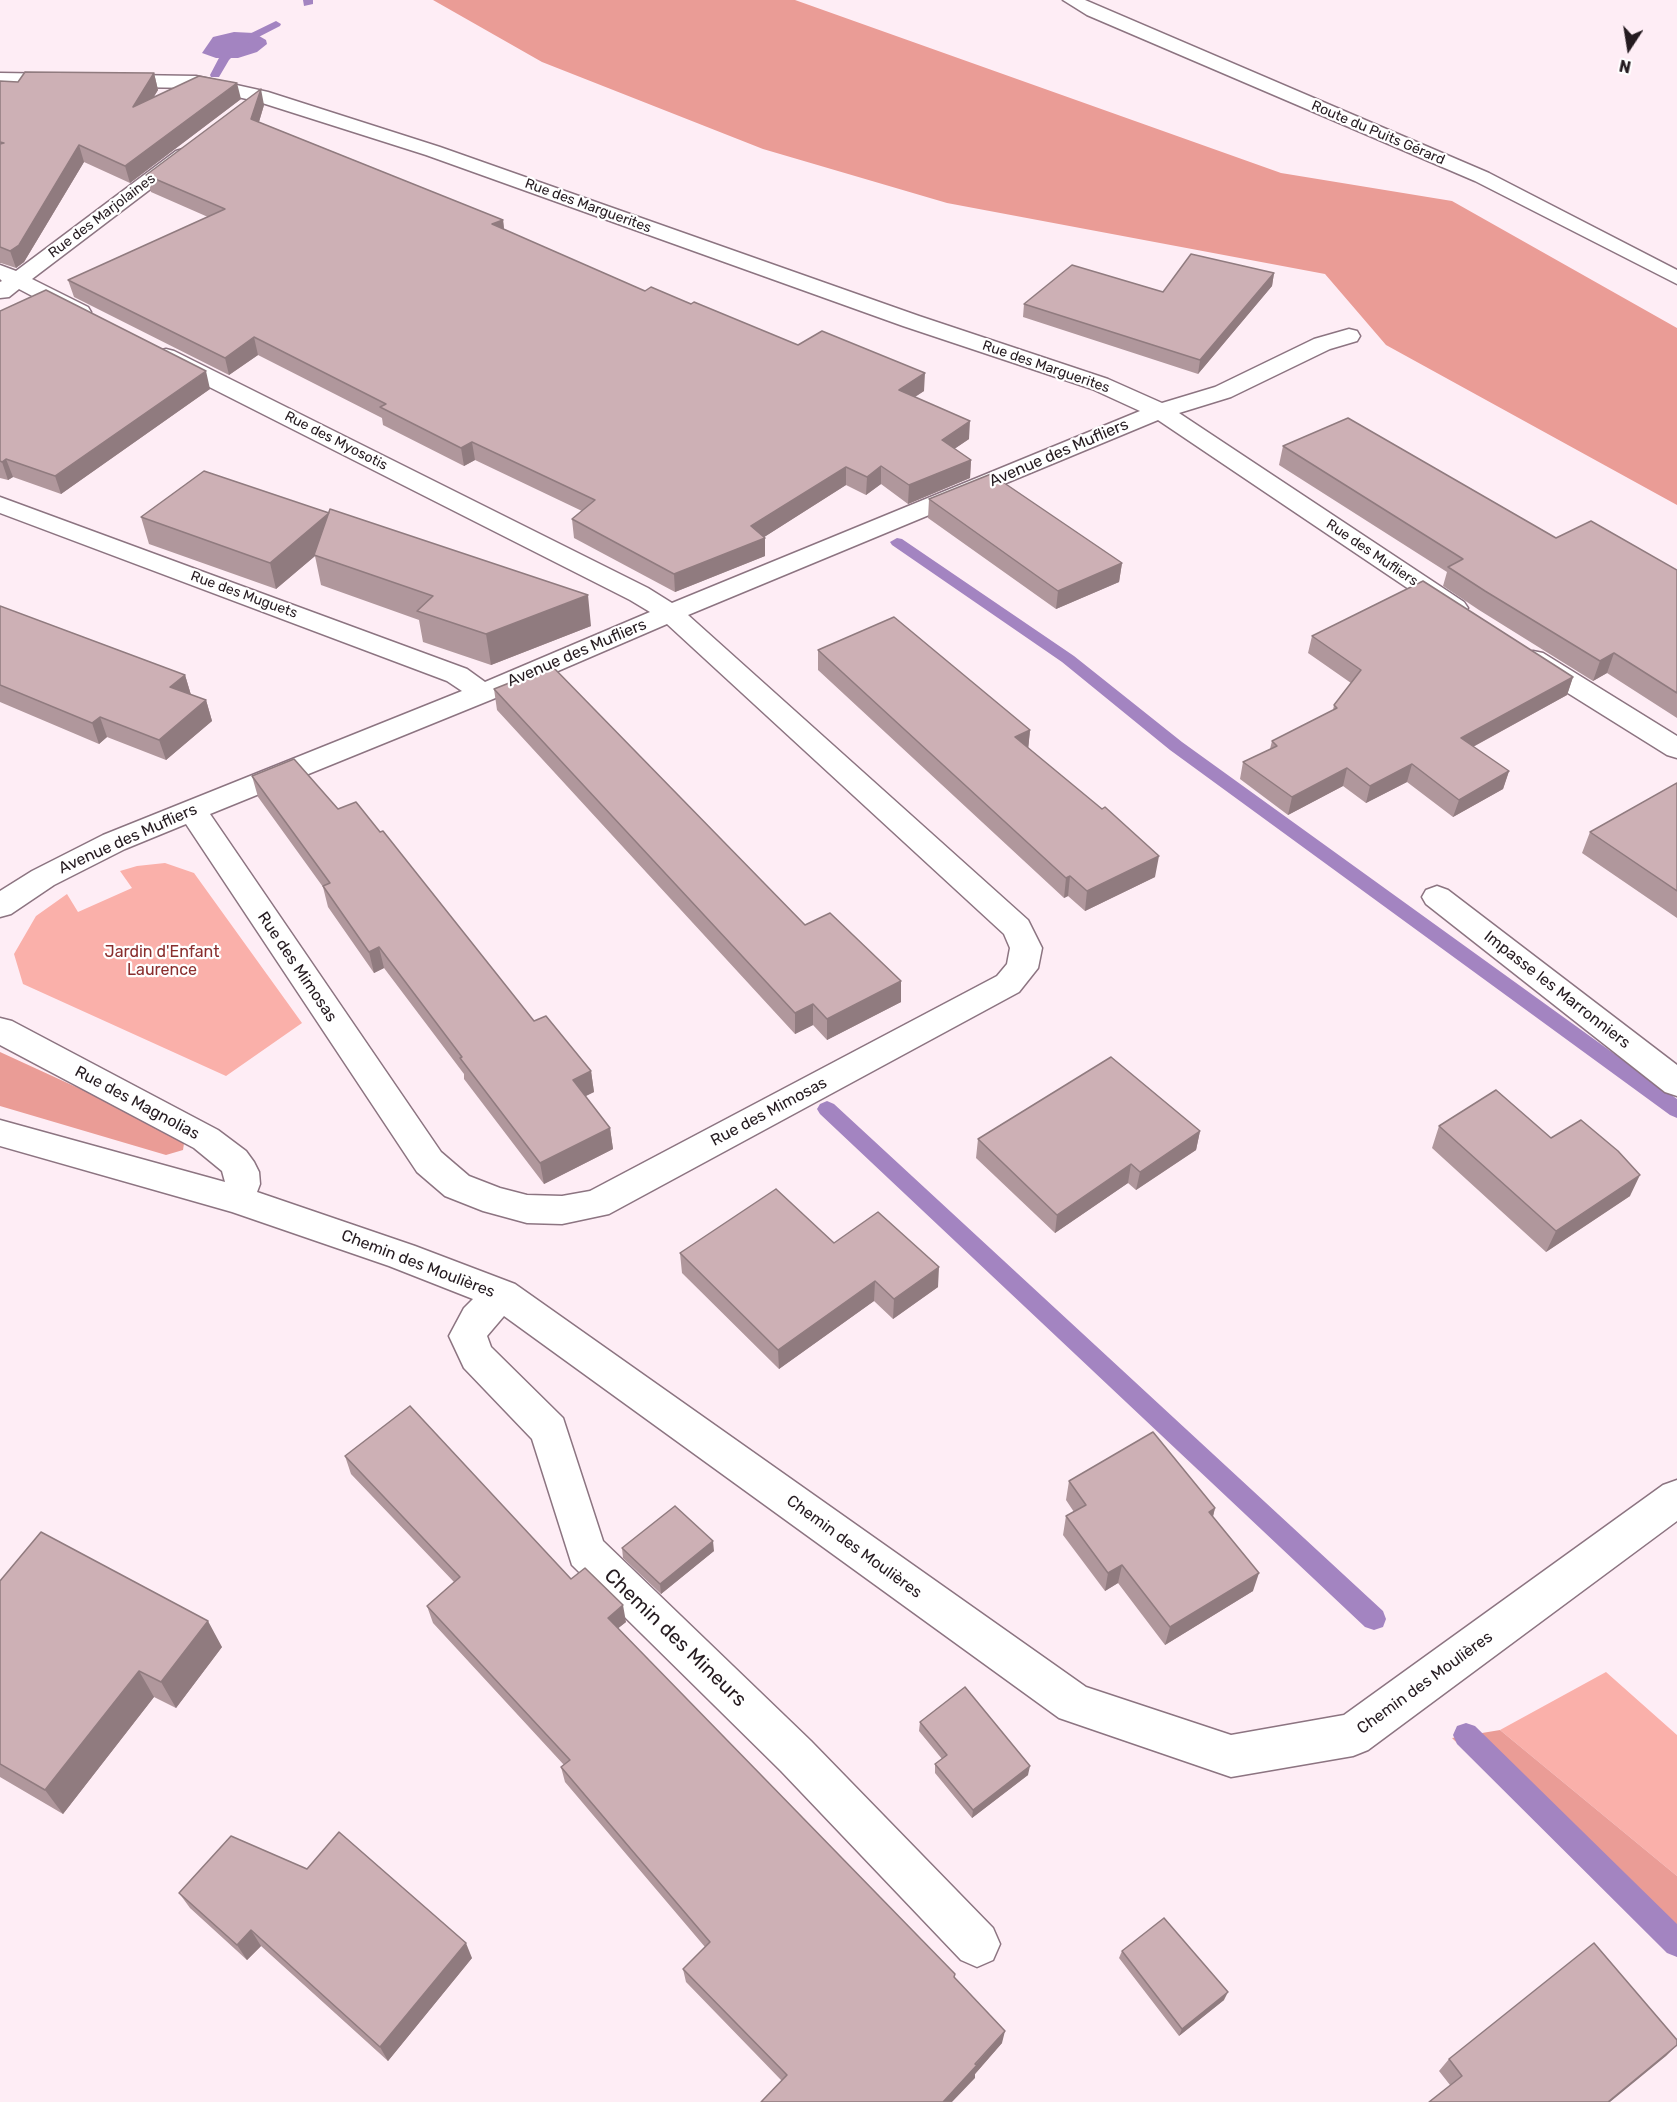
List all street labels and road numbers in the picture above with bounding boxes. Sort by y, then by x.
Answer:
street label: Route du Puits Gérard [1309,97,1447,169]
street label: Rue des Marjolaines [45,170,159,262]
street label: Rue des Marguerites [522,175,654,237]
street label: Rue des Marguerites [980,337,1112,397]
street label: Rue des Myosotis [282,408,390,474]
street label: Avenue des Mufliers [986,415,1132,491]
street label: Rue des Mufliers [1323,516,1421,590]
street label: Rue des Muguets [188,568,300,622]
street label: Avenue des Mufliers [504,615,650,691]
street label: Avenue des Mufliers [56,800,200,878]
street label: Rue des Mimosas [253,908,341,1026]
street label: Impasse les Marronniers [1480,927,1634,1053]
street label: Rue des Magnolias [71,1062,203,1144]
street label: Rue des Mimosas [708,1073,830,1151]
street label: Chemin des Moulières [339,1226,497,1302]
street label: Chemin des Moulières [782,1491,926,1603]
street label: Chemin des Mineurs [599,1564,751,1712]
street label: Chemin des Moulières [1353,1627,1497,1739]

